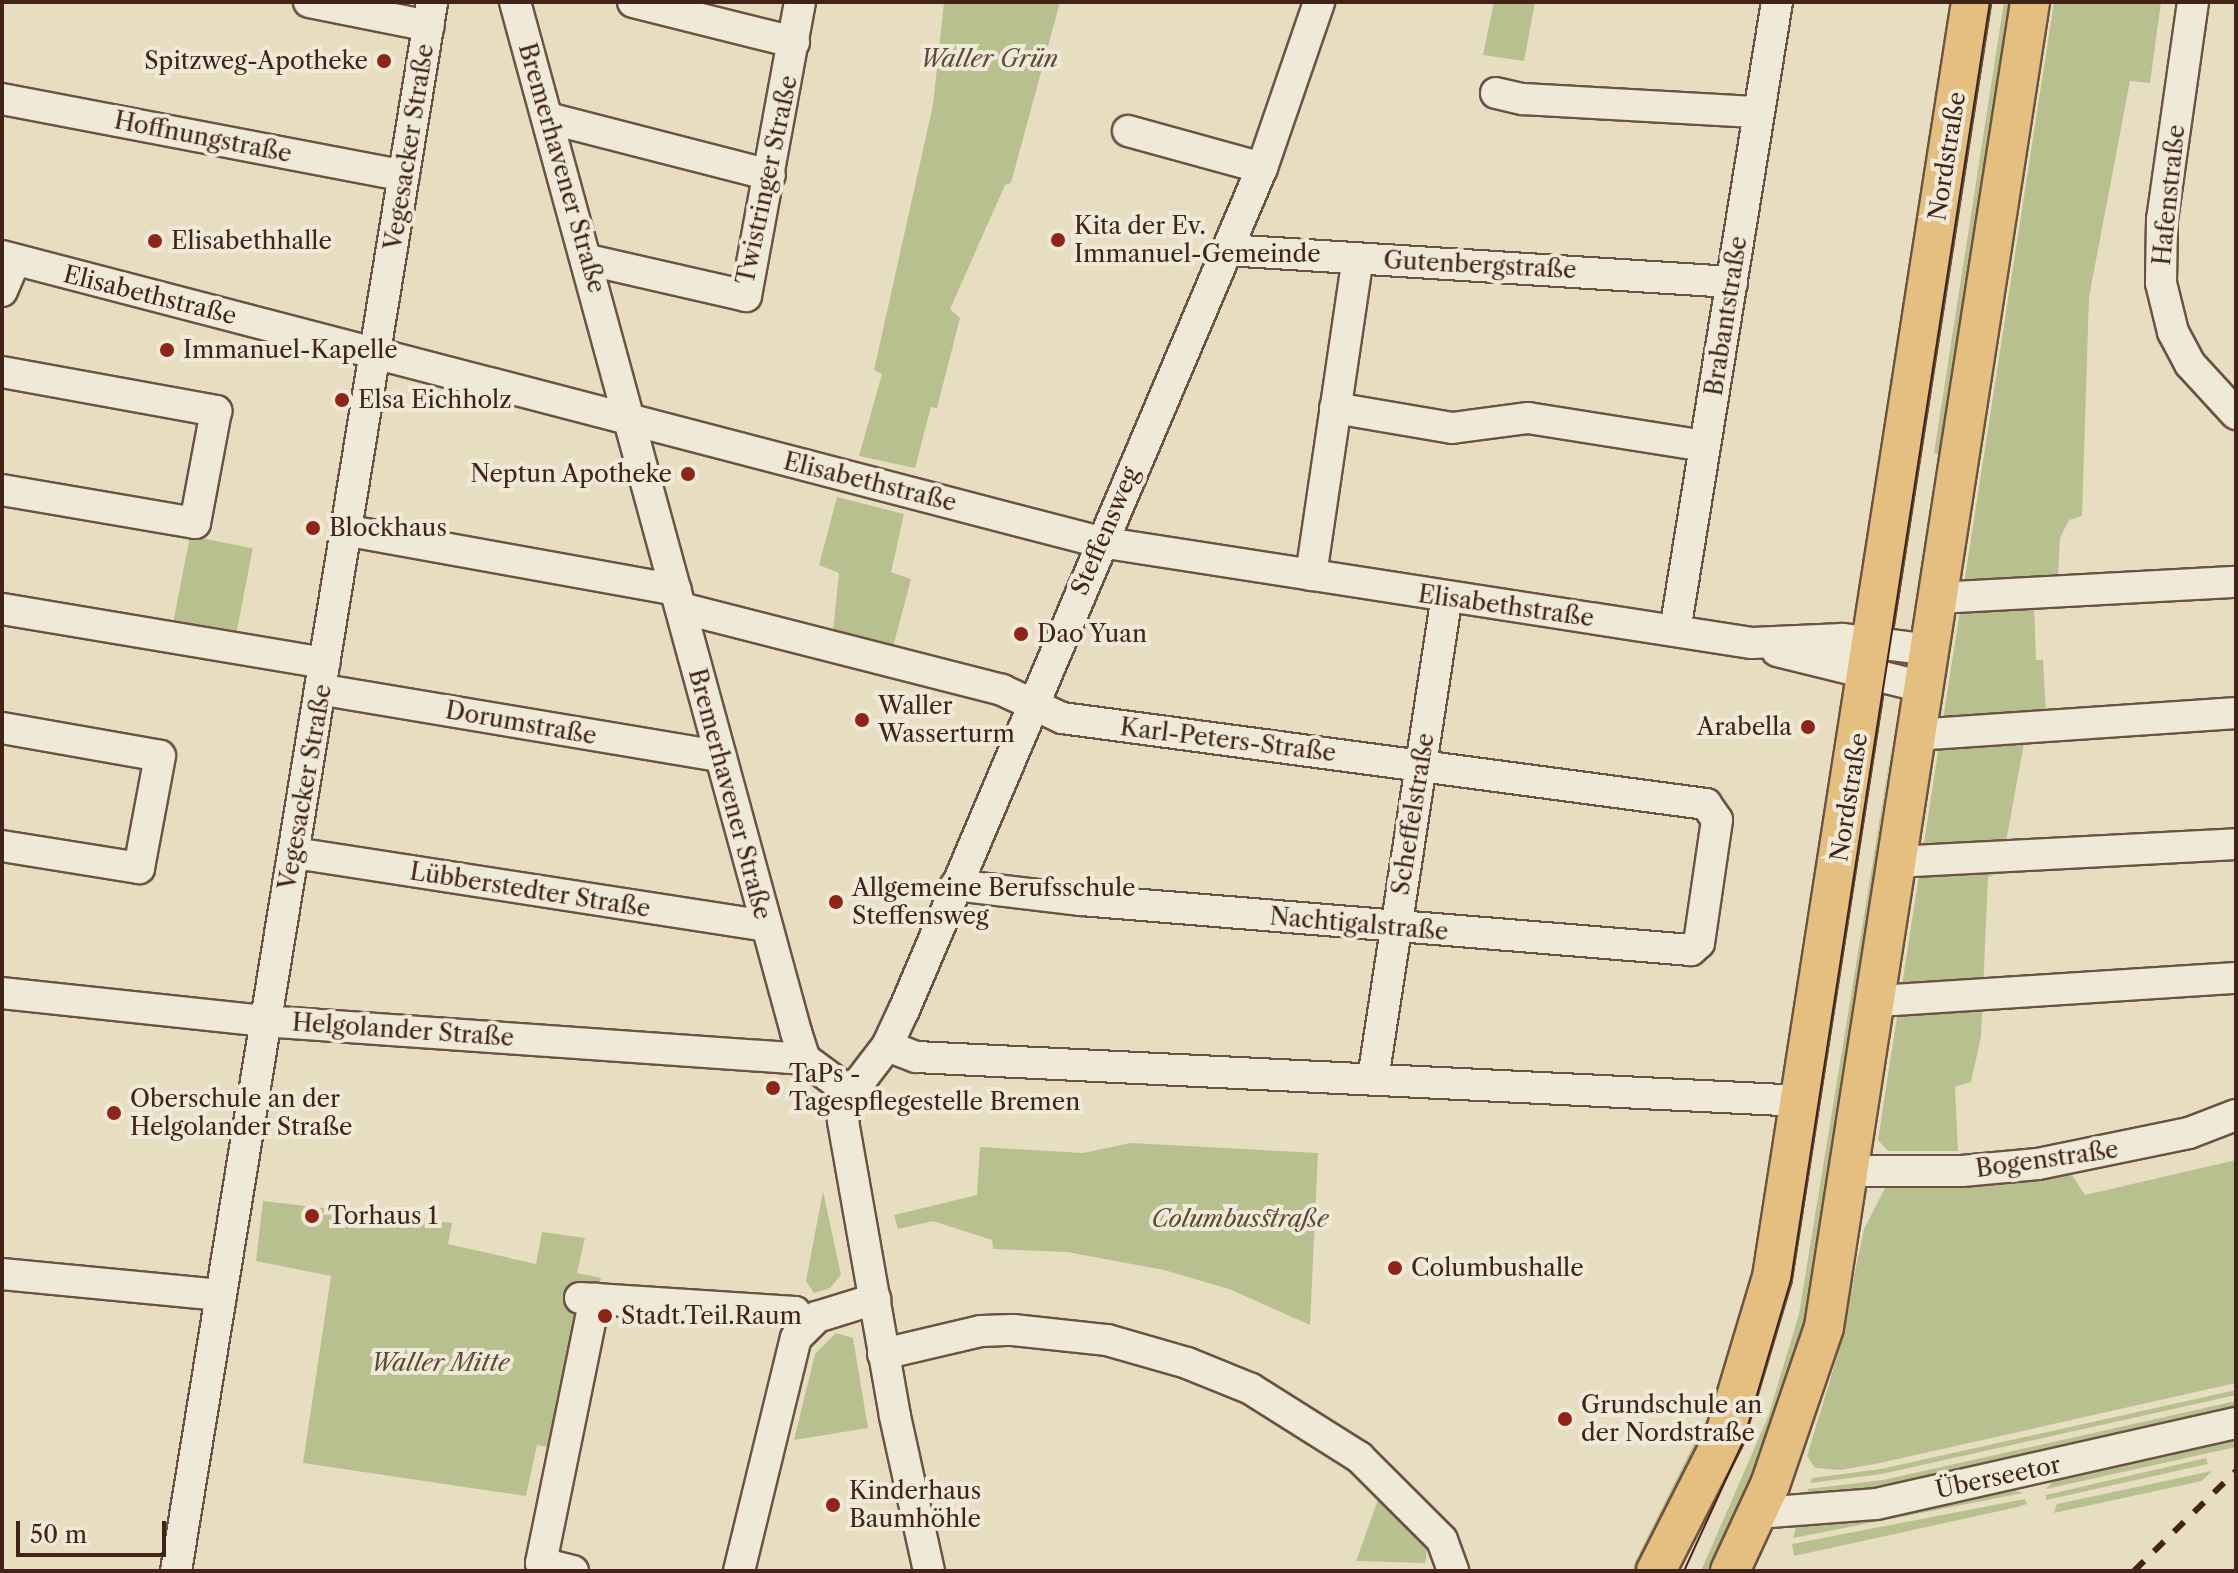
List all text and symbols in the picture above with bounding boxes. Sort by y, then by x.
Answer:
street label: Bremerhavener Straße [512,39,612,297]
street label: Vegesacker Straße [378,42,440,252]
park label: Waller Grün [920,45,1058,73]
place label: Spitzweg-Apotheke [144,47,368,75]
marker: Spitzweg-Apotheke [375,52,393,70]
street label: Twistringer Straße [731,73,803,287]
street label: Nordstraße [1923,90,1971,222]
street label: Hoffnungstraße [112,106,294,168]
street label: Hafenstraße [2147,123,2191,267]
place label: Kita der Ev. Immanuel-Gemeinde [1074,212,1321,268]
place label: Elisabethhalle [171,227,332,255]
marker: Kita der Ev. Immanuel-Gemeinde [1049,231,1067,249]
marker: Elisabethhalle [146,232,164,250]
street label: Brabantstraße [1699,234,1753,398]
street label: Gutenbergstraße [1383,246,1577,284]
street label: Elisabethstraße [61,260,239,330]
place label: Immanuel-Kapelle [183,336,398,364]
marker: Immanuel-Kapelle [158,341,176,359]
place label: Elsa Eichholz [358,386,512,414]
marker: Elsa Eichholz [333,391,351,409]
street label: Elisabethstraße [781,447,959,517]
place label: Neptun Apotheke [469,460,672,488]
street label: Steffensweg [1065,462,1145,600]
marker: Neptun Apotheke [679,465,697,483]
place label: Blockhaus [329,514,447,542]
marker: Blockhaus [304,519,322,537]
street label: Elisabethstraße [1416,579,1596,633]
place label: Dao Yuan [1037,620,1148,648]
marker: Dao Yuan [1012,625,1030,643]
street label: Bremerhavener Straße [683,665,777,923]
street label: Vegesacker Straße [273,682,337,892]
place label: Waller Wasserturm [878,692,1015,748]
street label: Dorumstraße [443,696,599,750]
marker: Waller Wasserturm [853,711,871,729]
street label: Karl-Peters-Straße [1119,712,1337,768]
place label: Arabella [1697,713,1792,741]
marker: Arabella [1799,718,1817,736]
street label: Scheffelstraße [1386,731,1440,897]
street label: Nordstraße [1825,731,1873,863]
street label: Lübberstedter Straße [407,857,653,923]
place label: Allgemeine Berufsschule Steffensweg [852,874,1136,930]
marker: Allgemeine Berufsschule Steffensweg [827,893,845,911]
street label: Nachtigalstraße [1268,902,1450,946]
street label: Helgolander Straße [291,1008,515,1052]
place label: TaPs - Tagespflegestelle Bremen [789,1060,1080,1116]
marker: TaPs - Tagespflegestelle Bremen [764,1079,782,1097]
place label: Oberschule an der Helgolander Straße [130,1085,353,1141]
marker: Oberschule an der Helgolander Straße [105,1104,123,1122]
street label: Bogenstraße [1974,1135,2120,1183]
place label: Torhaus 1 [328,1202,438,1230]
park label: Columbusstraße [1151,1205,1329,1233]
marker: Torhaus 1 [303,1207,321,1225]
place label: Columbushalle [1411,1254,1584,1282]
marker: Columbushalle [1386,1259,1404,1277]
place label: Stadt.Teil.Raum [621,1302,802,1330]
marker: Stadt.Teil.Raum [596,1307,614,1325]
park label: Waller Mitte [370,1349,510,1377]
place label: Grundschule an der Nordstraße [1581,1391,1762,1447]
marker: Grundschule an der Nordstraße [1556,1410,1574,1428]
street label: Überseetor [1933,1450,2063,1504]
place label: Kinderhaus Baumhöhle [849,1477,981,1533]
marker: Kinderhaus Baumhöhle [824,1496,842,1514]
scale bar [20,1505,170,1555]
text: 50 m [30,1520,87,1549]

